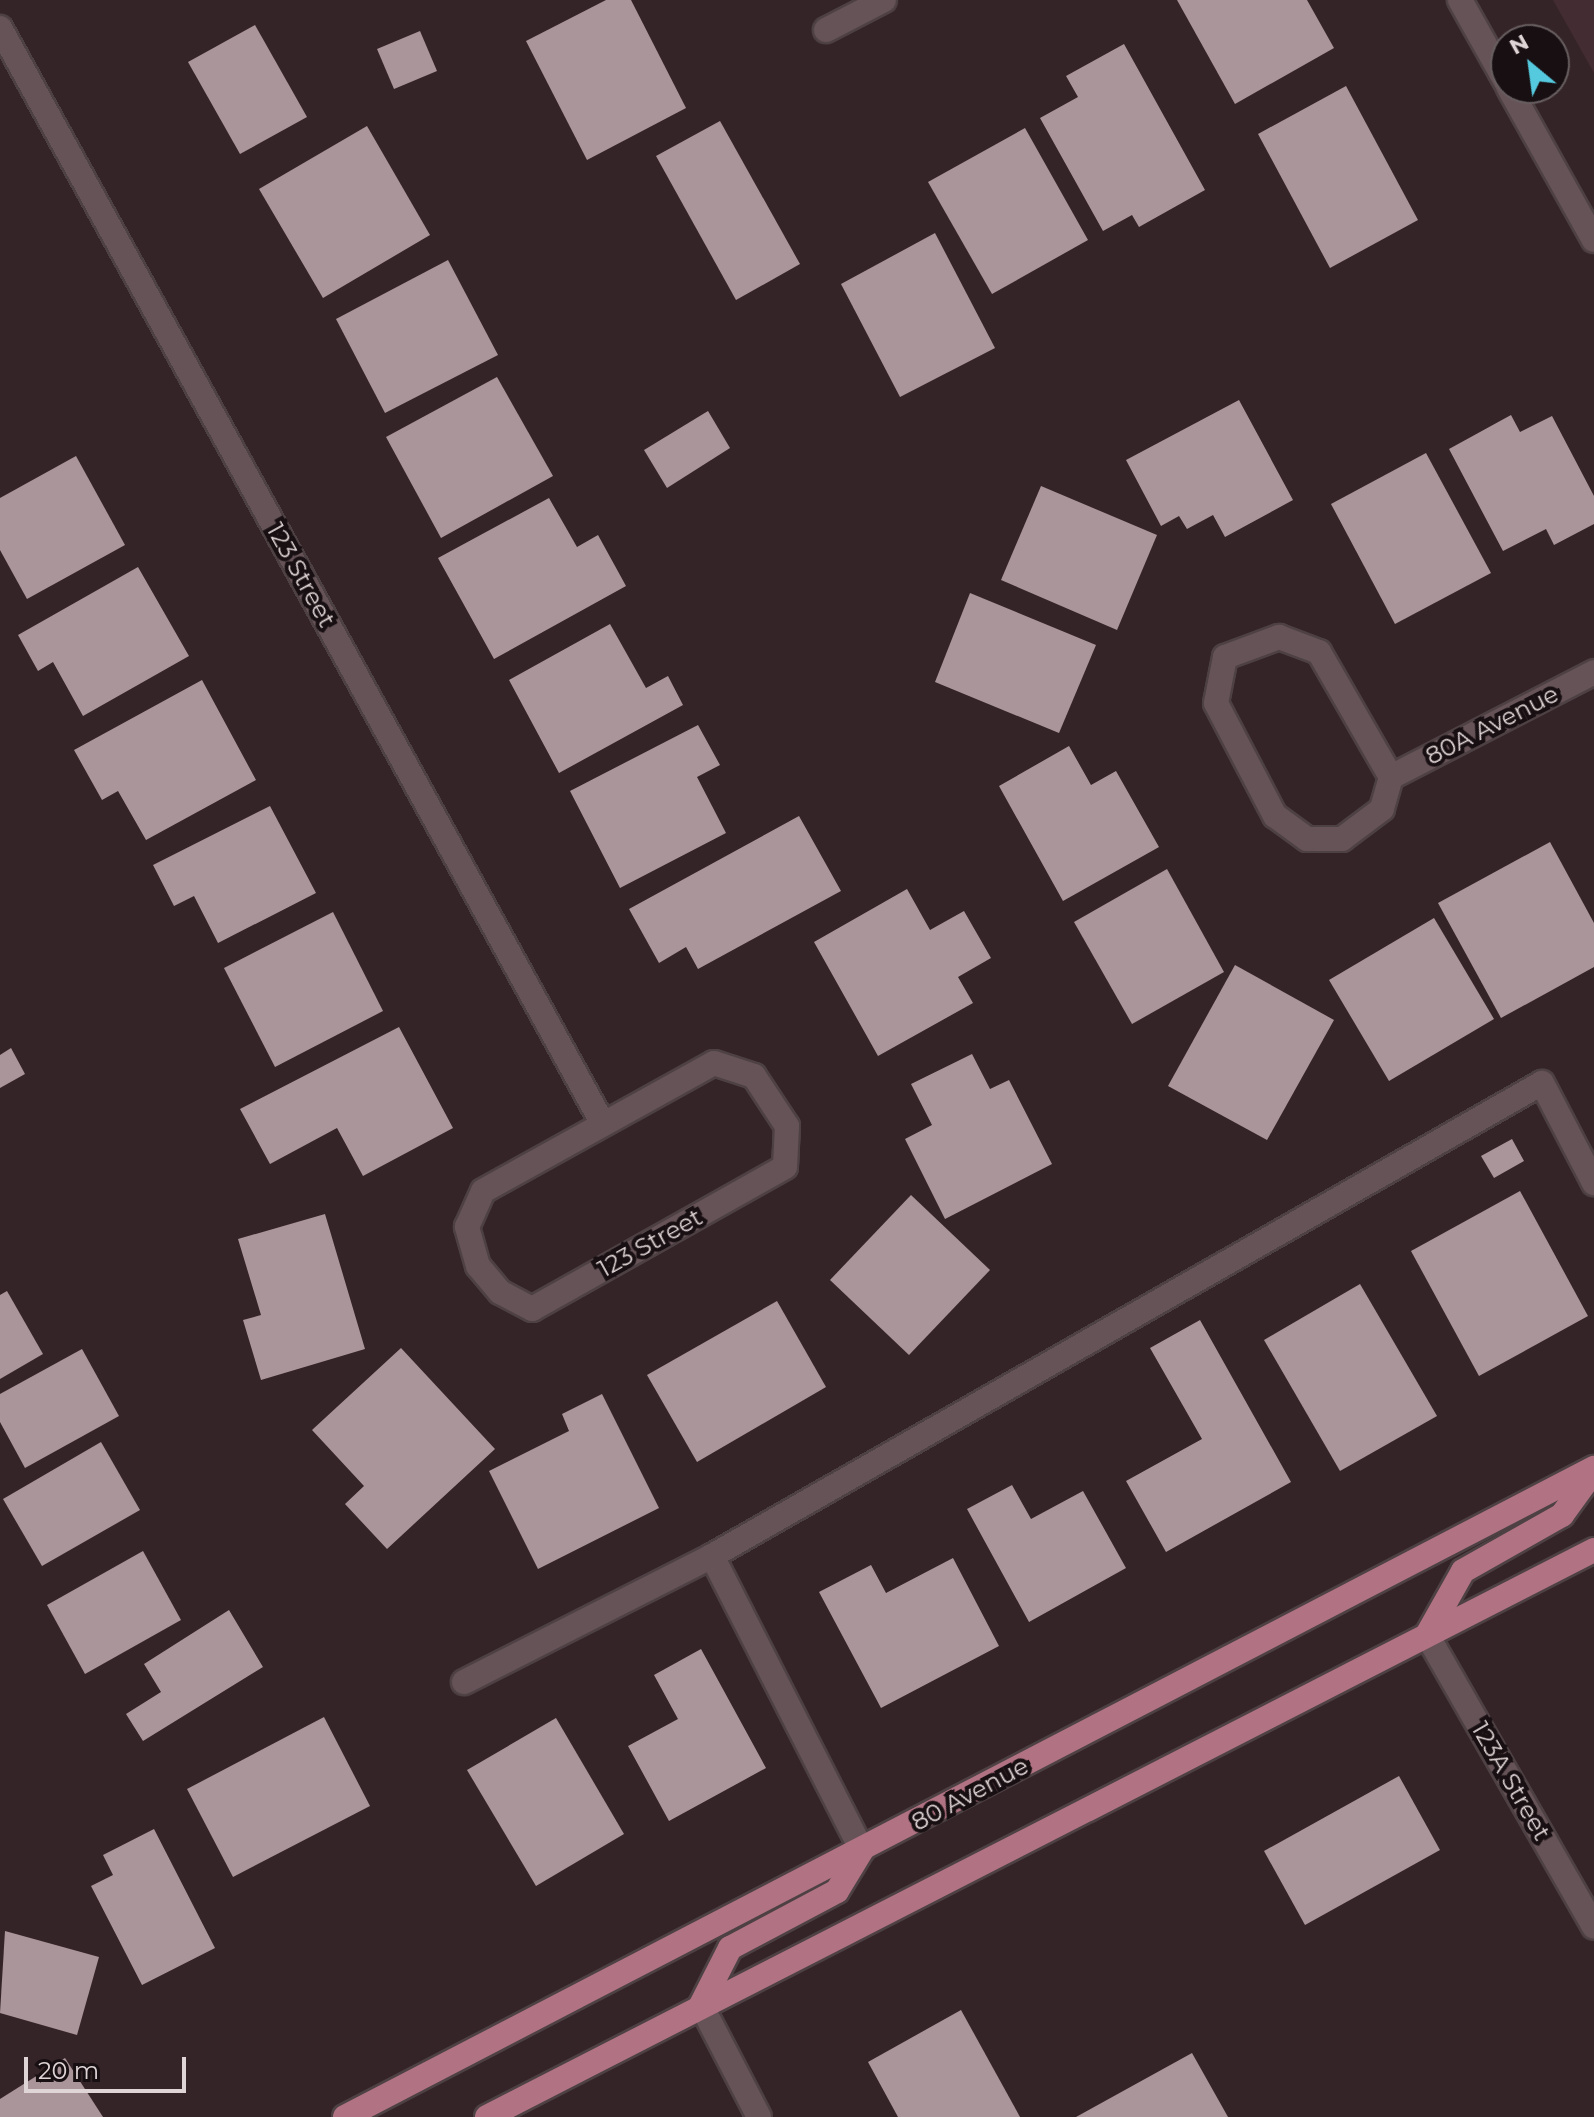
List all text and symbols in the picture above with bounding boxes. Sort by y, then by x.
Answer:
north arrow [1490,24,1570,104]
text: N [1505,28,1533,60]
street label: 123 Street [261,518,341,632]
street label: 80A Avenue [1421,679,1563,771]
street label: 123 Street [593,1203,707,1283]
street label: 123A Street [1466,1717,1556,1845]
street label: 80 Avenue [907,1751,1033,1837]
scale bar [28,2041,190,2091]
text: 20 m [38,2056,99,2085]

